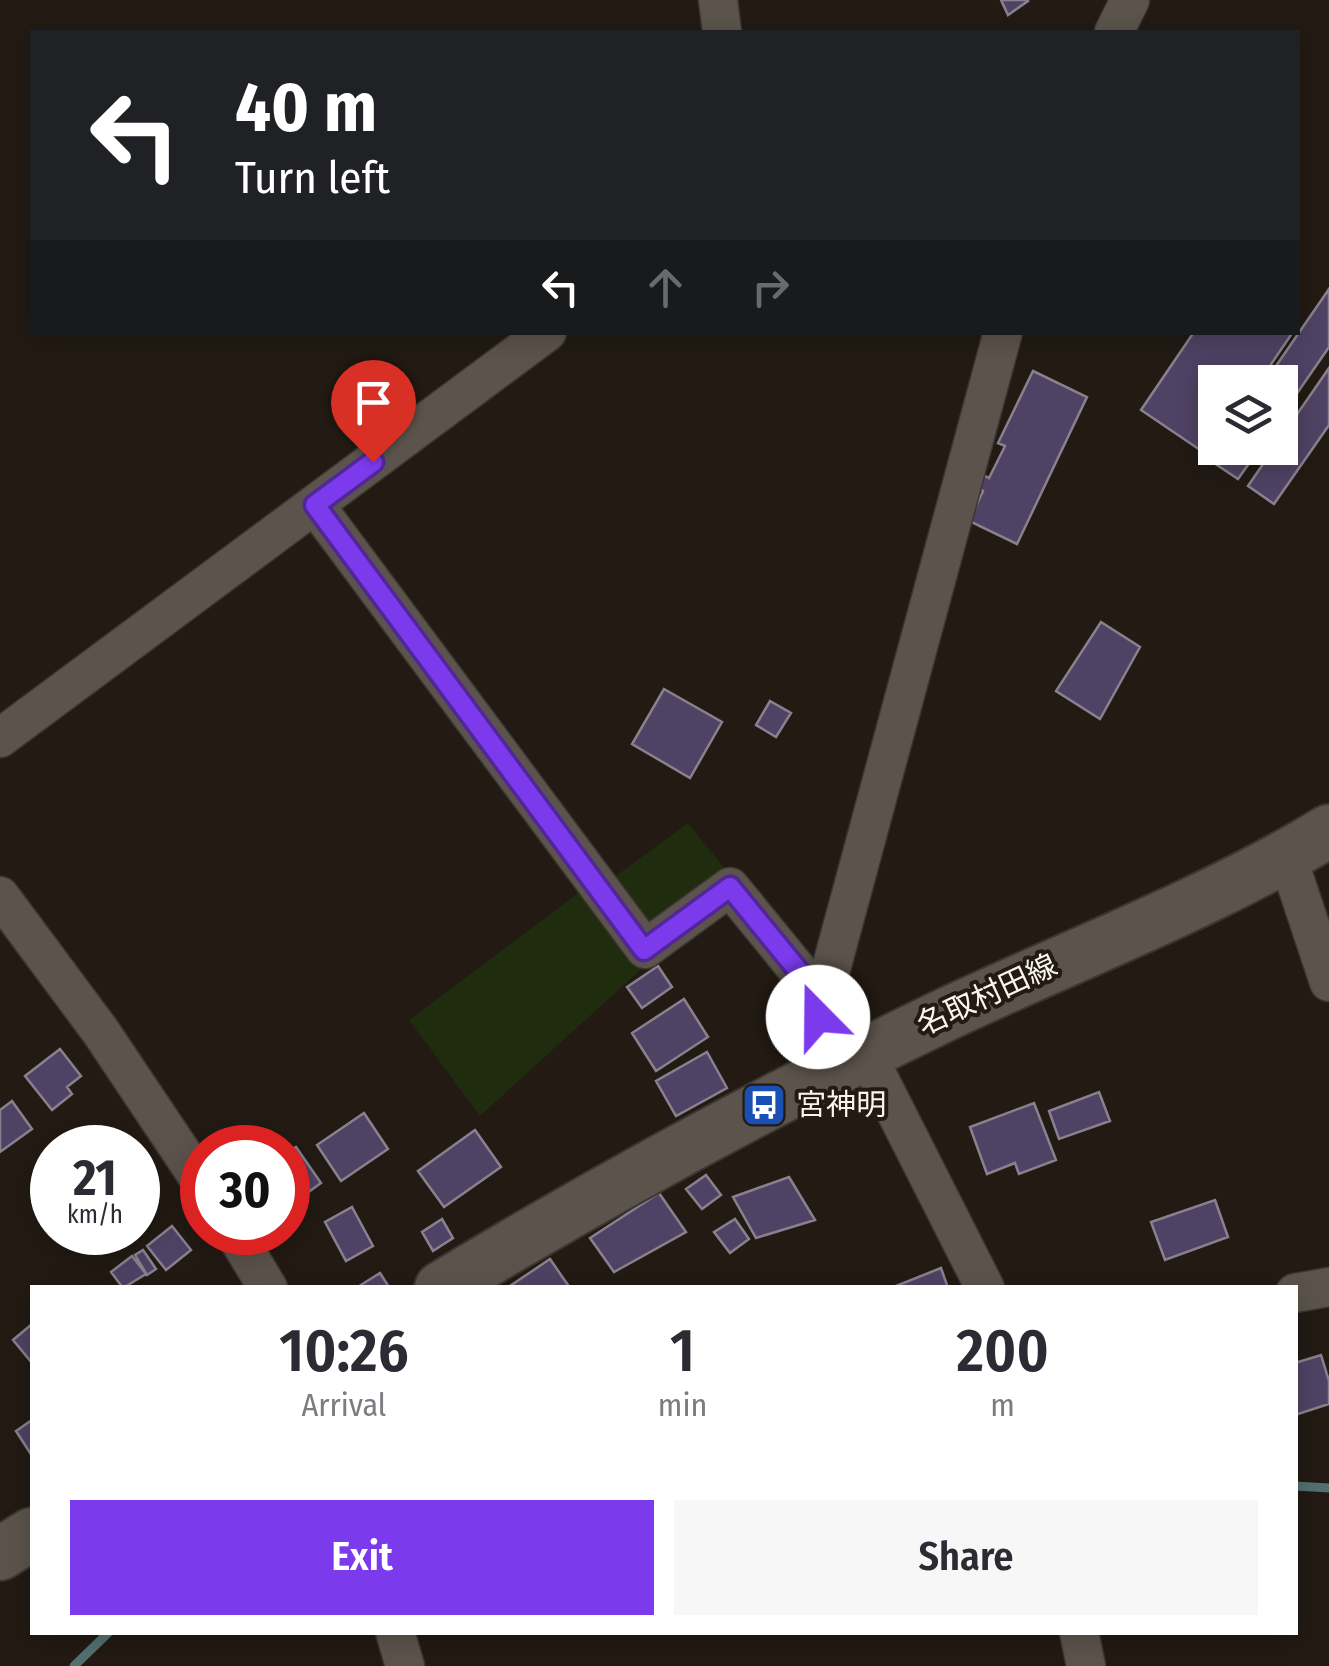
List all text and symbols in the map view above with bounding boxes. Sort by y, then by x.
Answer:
text: 40 m [235,66,377,150]
icon: left [70,70,200,200]
text: Turn left [235,151,390,205]
icon: left [533,260,588,315]
icon: ahead [638,260,693,315]
icon: right [743,260,798,315]
pin [331,360,416,463]
map controls [1198,365,1298,465]
button: layers [1198,365,1298,465]
icon: arrive [346,375,401,430]
street label: 名取村田線 [911,947,1063,1043]
position arrow [766,965,870,1069]
bus stop icon: 宮神明 [741,1082,787,1128]
place label: 宮神明 [796,1087,886,1123]
speed limit sign: 30 [180,1125,310,1255]
text: 21 [73,1148,117,1208]
text: km/h [67,1200,123,1230]
text: 10:26 [279,1315,409,1387]
text: 1 [670,1315,695,1387]
text: 200 [957,1315,1049,1387]
text: Arrival [301,1386,386,1424]
text: min [658,1386,707,1424]
text: m [990,1386,1015,1424]
button: Exit [70,1500,654,1615]
button: Share [674,1500,1258,1615]

